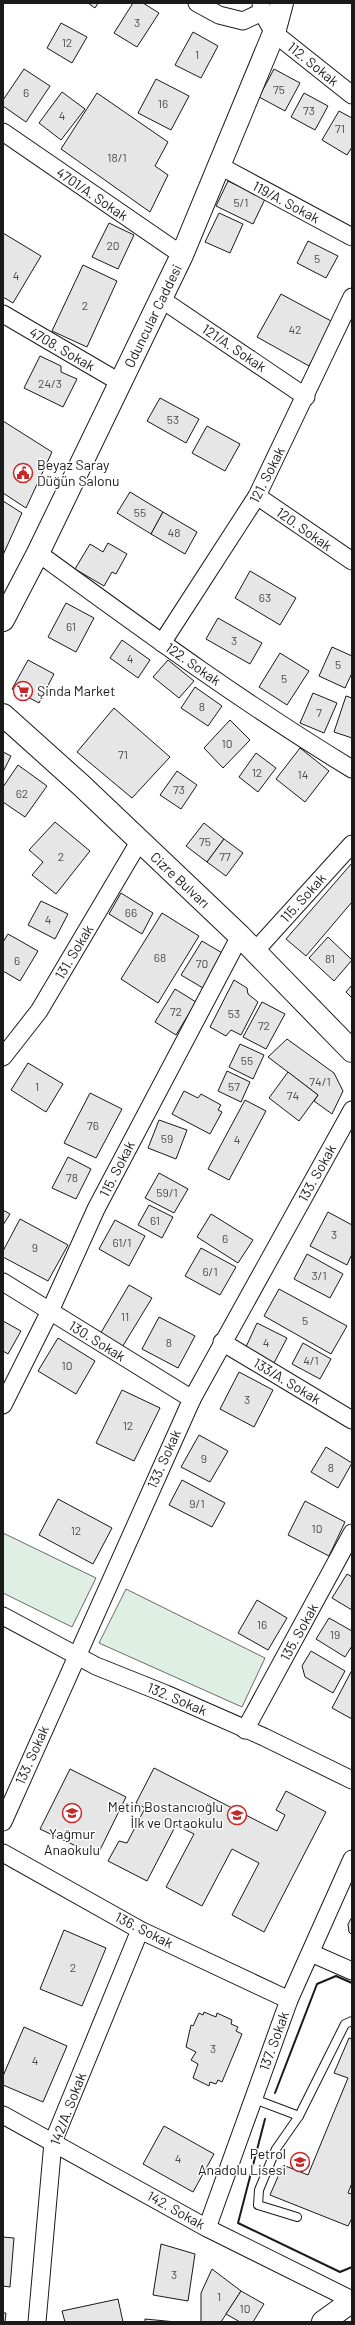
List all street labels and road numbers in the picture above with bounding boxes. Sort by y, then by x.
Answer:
street label: 112. Sokak [284,38,342,89]
street label: 4701/A. Sokak [53,163,131,224]
street label: 119/A. Sokak [250,177,323,226]
street label: Oduncular Caddesi [120,261,185,370]
street label: 121/A. Sokak [199,320,270,375]
street label: 4708. Sokak [27,323,98,374]
street label: 121. Sokak [245,444,288,506]
street label: 120. Sokak [273,503,335,554]
street label: 122. Sokak [162,638,224,689]
street label: Cizre Bulvarı [147,848,213,911]
street label: 115. Sokak [276,869,329,926]
street label: 131. Sokak [51,921,96,982]
street label: 115. Sokak [95,1138,138,1200]
street label: 133. Sokak [294,1141,339,1204]
street label: 130. Sokak [66,1317,129,1365]
street label: 133/A. Sokak [250,1354,324,1407]
street label: 133. Sokak [143,1427,184,1491]
street label: 135. Sokak [276,1600,321,1663]
street label: 132. Sokak [145,1678,210,1719]
street label: 133. Sokak [11,1723,52,1787]
street label: 136. Sokak [112,1908,176,1951]
street label: 137. Sokak [255,2009,292,2073]
street label: 142/A. Sokak [46,2070,89,2148]
street label: 142. Sokak [144,2187,208,2232]

